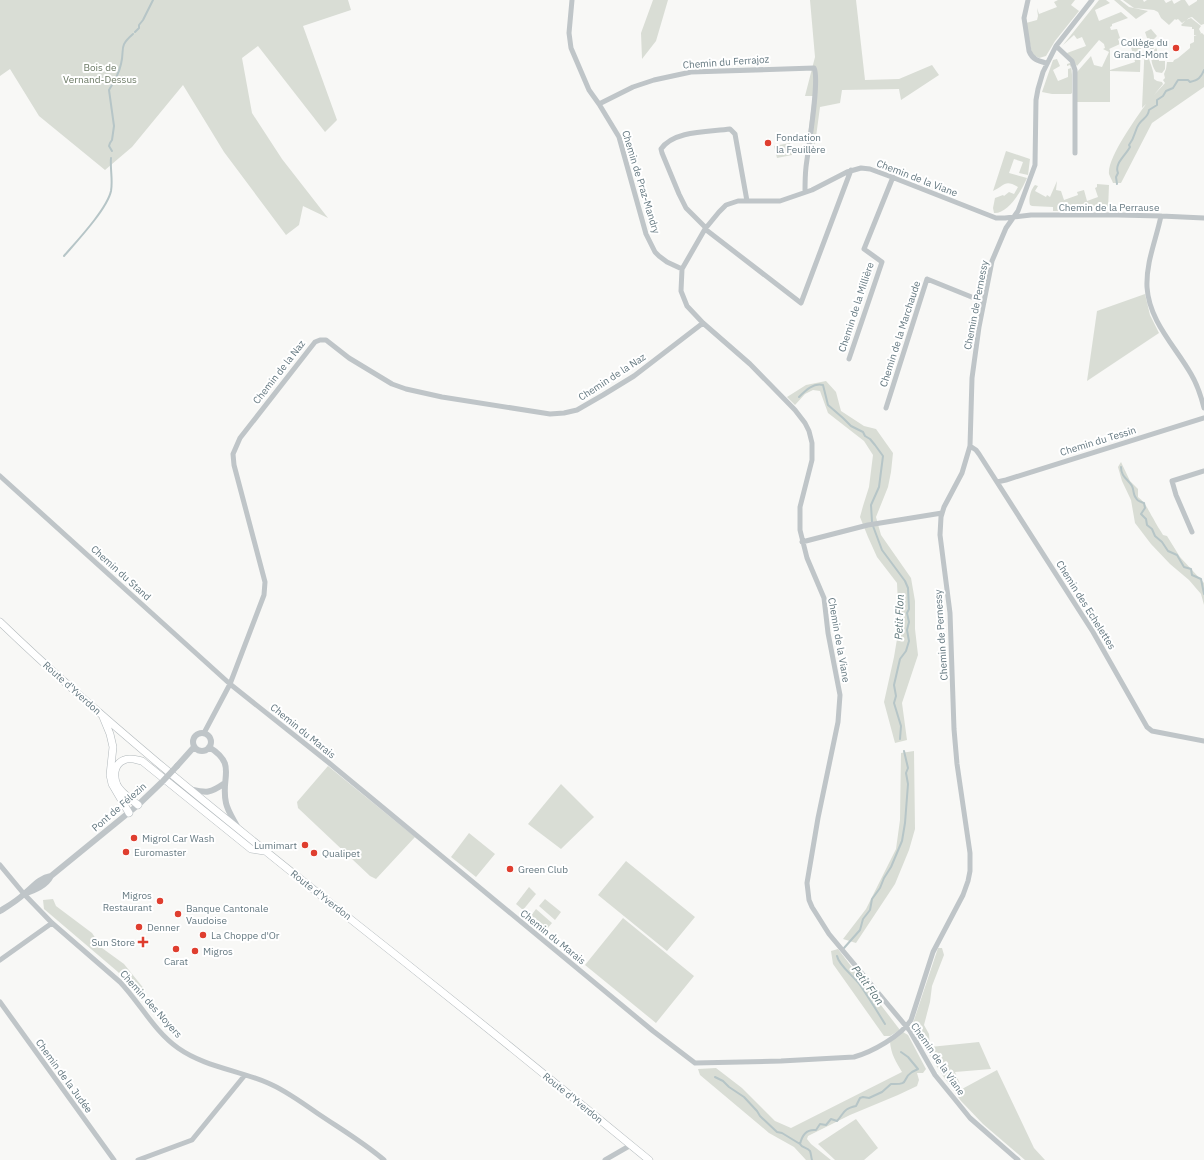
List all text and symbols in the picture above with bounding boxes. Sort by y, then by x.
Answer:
place label: Collège du Grand-Mont [1114,36,1168,61]
marker: Collège du Grand-Mont [1171,43,1181,53]
street label: Chemin du Ferrajoz [682,52,770,72]
park label: Bois de Vernand-Dessus [63,61,137,86]
street label: Chemin de Praz-Mandry [619,129,663,235]
place label: Fondation la Feuillère [776,131,826,156]
marker: Fondation la Feuillère [763,138,773,148]
street label: Chemin de la Viane [875,157,960,200]
street label: Chemin de la Perrause [1059,201,1160,214]
street label: Chemin de Pernessy [961,259,991,351]
street label: Chemin de la Millière [835,260,877,354]
street label: Chemin de la Marchaude [877,279,923,389]
street label: Chemin de la Naz [250,337,308,407]
street label: Chemin de la Naz [576,350,648,404]
street label: Chemin du Tessin [1058,423,1138,459]
street label: Chemin du Stand [88,543,154,603]
street label: Chemin des Echelettes [1053,558,1119,652]
street label: Chemin de Pernessy [931,589,951,681]
water label: Petit Flon [891,594,907,640]
street label: Chemin de la Viane [825,597,853,684]
street label: Route d'Yverdon [40,658,104,718]
street label: Chemin du Marais [268,701,338,761]
street label: Pont de Félezin [89,780,149,834]
place label: Migrol Car Wash [142,832,214,845]
marker: Migrol Car Wash [129,833,139,843]
place label: Lumimart [254,839,297,852]
marker: Lumimart [300,840,310,850]
place label: Euromaster [134,846,187,859]
marker: Euromaster [121,847,131,857]
place label: Qualipet [322,847,361,860]
marker: Qualipet [309,848,319,858]
place label: Green Club [518,863,568,876]
marker: Green Club [505,864,515,874]
street label: Route d'Yverdon [288,867,354,923]
place label: Migros Restaurant [103,889,152,914]
marker: Migros Restaurant [155,896,165,906]
place label: Banque Cantonale Vaudoise [186,902,269,927]
street label: Chemin du Marais [518,907,588,967]
marker: Banque Cantonale Vaudoise [173,909,183,919]
place label: Denner [147,921,180,934]
marker: Denner [134,922,144,932]
place label: La Choppe d'Or [211,929,280,942]
marker: La Choppe d'Or [198,930,208,940]
place label: Sun Store [91,936,135,949]
marker: Sun Store [138,937,148,947]
marker: Carat [171,944,181,954]
place label: Migros [203,945,233,958]
marker: Migros [190,946,200,956]
place label: Carat [164,955,189,968]
water label: Petit Flon [849,962,887,1008]
street label: Chemin des Noyers [117,967,185,1041]
street label: Chemin de la Viane [908,1020,968,1098]
street label: Chemin de la Judée [33,1036,96,1116]
street label: Route d'Yverdon [540,1070,606,1126]

